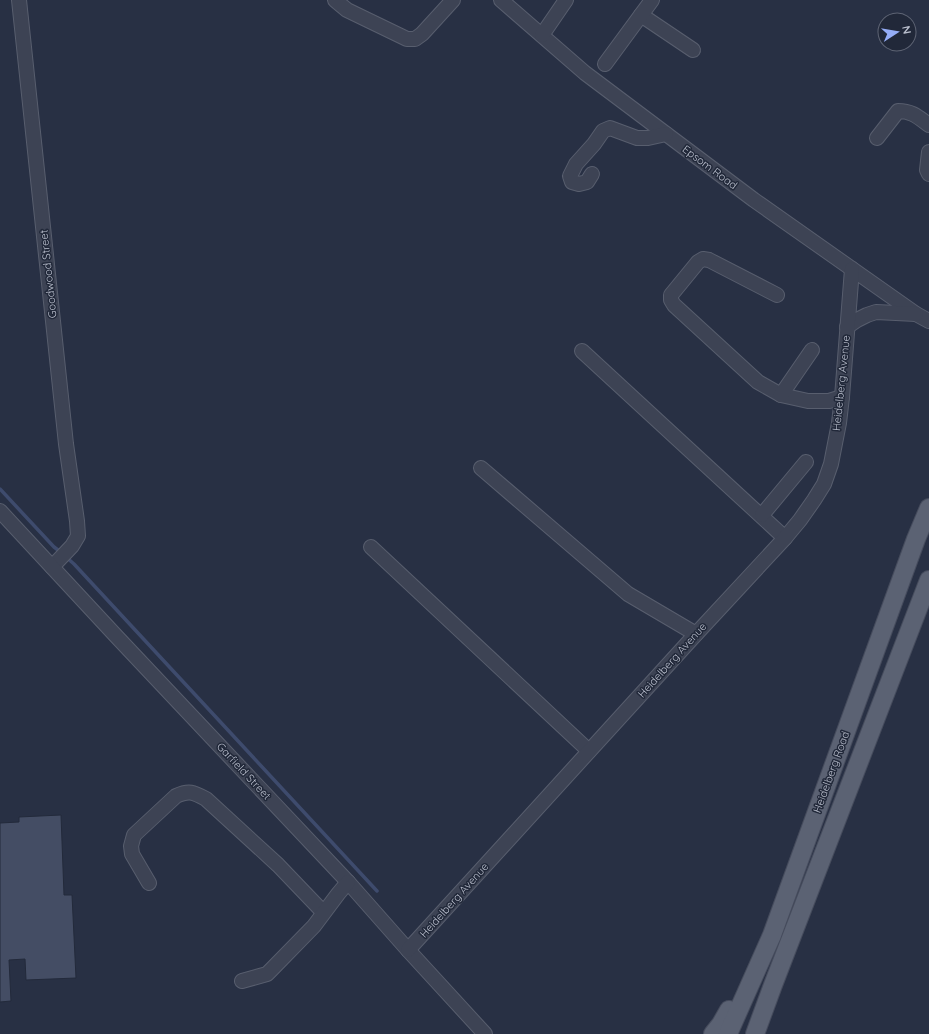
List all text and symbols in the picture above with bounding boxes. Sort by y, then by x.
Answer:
north arrow [877,12,917,52]
text: N [899,25,914,35]
street label: Epsom Road [680,142,740,192]
street label: Goodwood Street [36,229,60,319]
street label: Heidelberg Avenue [829,334,853,432]
street label: Heidelberg Avenue [635,620,709,700]
street label: Heidelberg Road [810,729,852,815]
street label: Garfield Street [214,739,274,803]
street label: Heidelberg Avenue [417,860,491,940]

